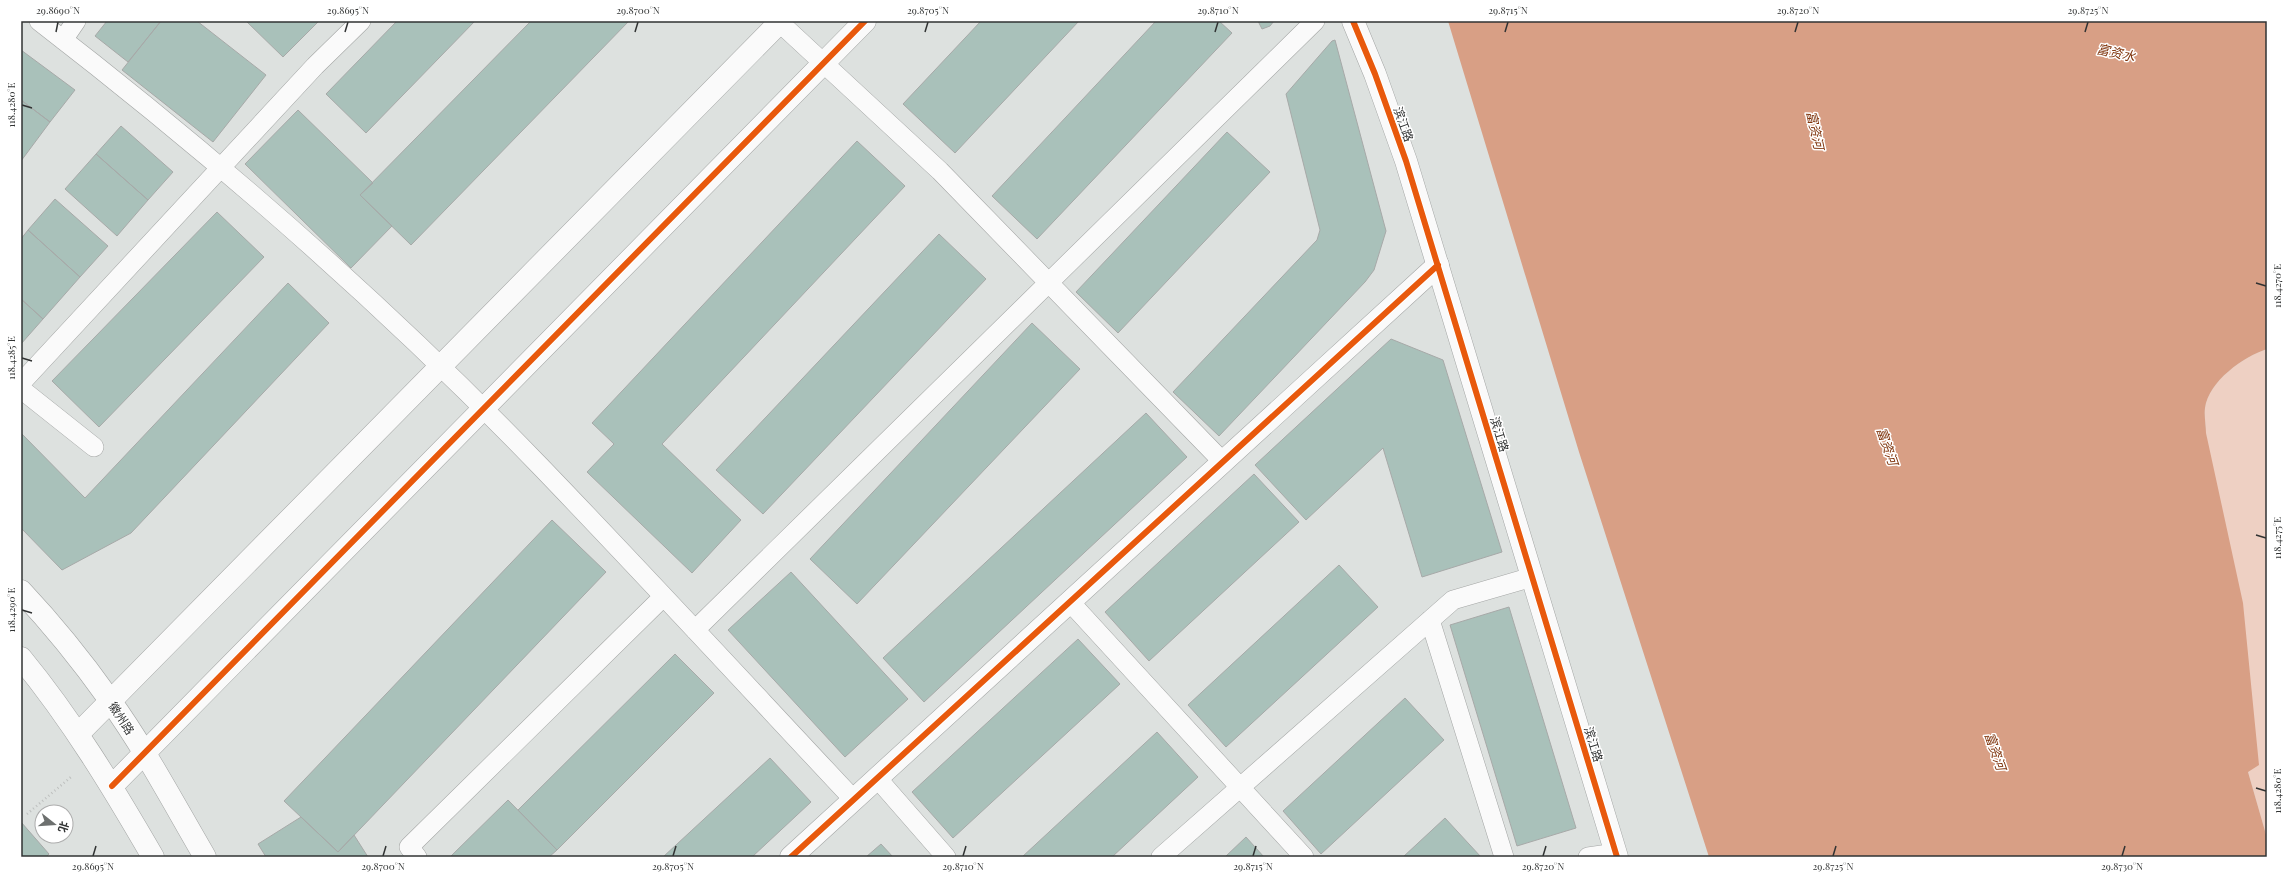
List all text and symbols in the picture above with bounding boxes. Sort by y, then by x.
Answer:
text: 29.8690°N [36,3,80,17]
text: 29.8695°N [327,3,369,17]
text: 29.8700°N [616,3,660,17]
text: 29.8705°N [907,3,949,17]
text: 29.8710°N [1197,3,1239,17]
text: 29.8715°N [1488,3,1528,17]
text: 29.8720°N [1777,3,1819,17]
text: 29.8725°N [2068,3,2108,17]
water label: 富资水 [2095,40,2138,65]
text: 118.4280°E [4,82,18,128]
street label: 滨江路 [1390,104,1418,144]
water label: 富资河 [1804,109,1829,154]
text: 118.4270°E [2270,264,2284,308]
text: 118.4285°E [4,336,18,380]
street label: 滨江路 [1487,414,1513,454]
water label: 富资河 [1874,425,1903,470]
text: 118.4275°E [2270,517,2284,559]
text: 118.4290°E [4,587,18,633]
street label: 徽州路 [105,699,139,737]
street label: 滨江路 [1581,724,1607,764]
water label: 富资河 [1982,730,2011,775]
text: 118.4280°E [2270,768,2284,814]
north arrow [34,804,74,844]
text: 北 [55,820,73,835]
text: 29.8695°N [72,859,114,873]
text: 29.8700°N [361,859,405,873]
text: 29.8705°N [652,859,694,873]
text: 29.8710°N [942,859,984,873]
text: 29.8715°N [1233,859,1273,873]
text: 29.8720°N [1522,859,1564,873]
text: 29.8725°N [1813,859,1853,873]
text: 29.8730°N [2101,859,2143,873]

